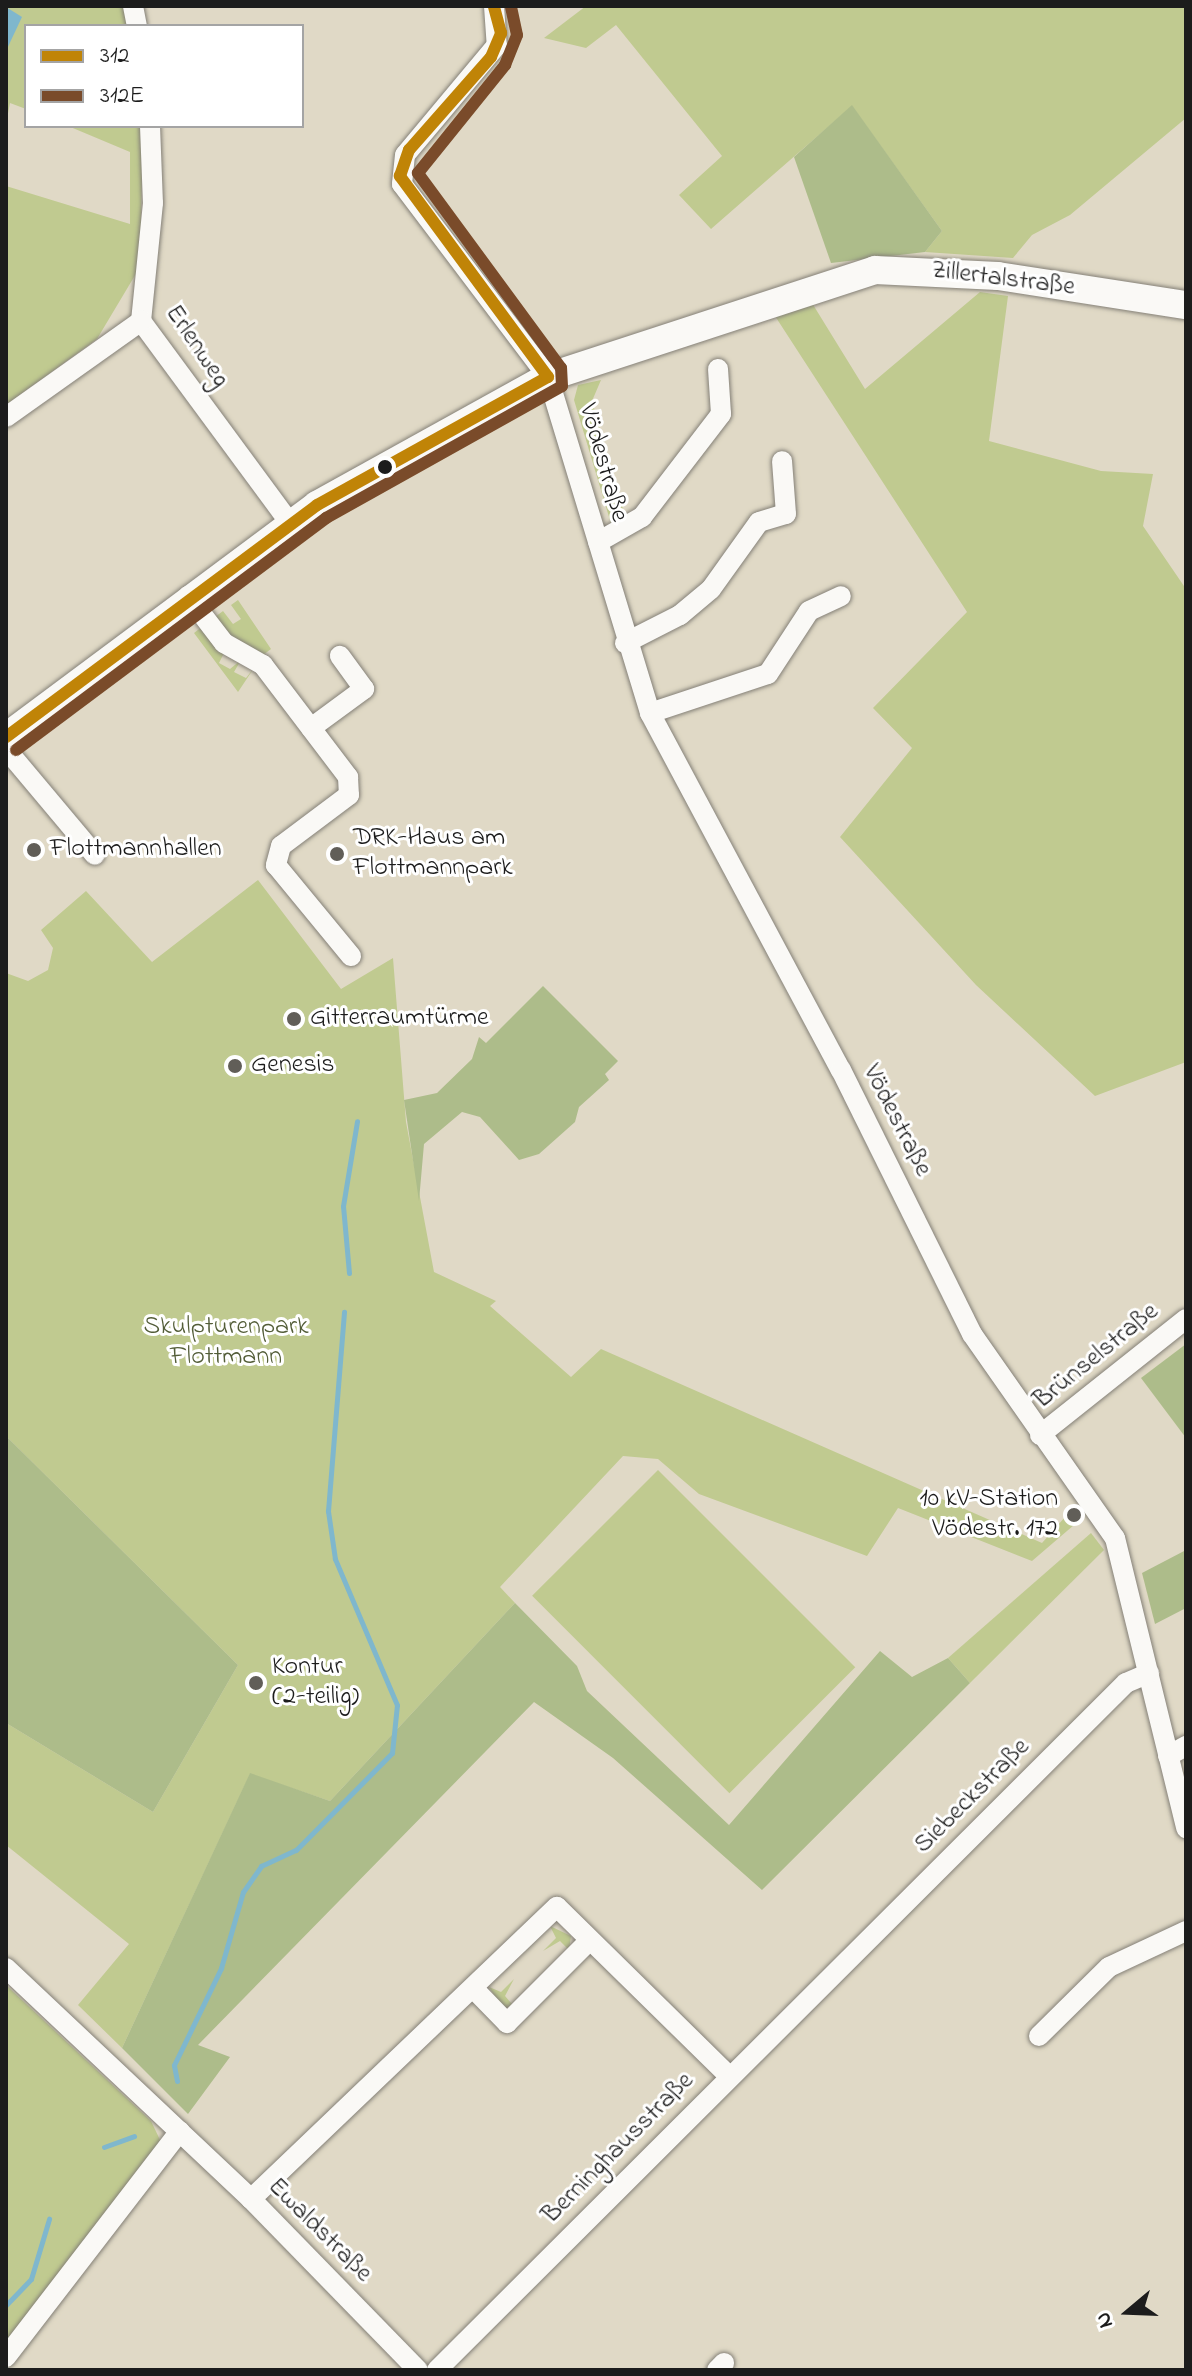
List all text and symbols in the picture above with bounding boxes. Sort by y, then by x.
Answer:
legend [24,24,304,128]
text: 312 [100,39,129,74]
text: 312E [100,79,144,114]
street label: Zillertalstraße [929,256,1077,304]
street label: Erlenweg [157,300,235,394]
street label: Vödestraße [570,400,634,526]
unlabelled marker [377,459,393,475]
place label: DRK-Haus am Flottmannpark [353,823,513,884]
place label: Flottmannhallen [50,834,222,866]
marker: Flottmannhallen [25,841,43,859]
marker: DRK-Haus am Flottmannpark [328,845,346,863]
place label: Gitterraumtürme [310,1003,489,1035]
marker: Gitterraumtürme [285,1010,303,1028]
place label: Genesis [251,1050,335,1082]
marker: Genesis [226,1057,244,1075]
street label: Vödestraße [855,1060,937,1182]
street label: Brünselstraße [1028,1297,1166,1417]
park label: Skulpturenpark Flottmann [143,1312,309,1374]
place label: 10 kV-Station Vödestr. 172 [919,1484,1058,1546]
marker: 10 kV-Station Vödestr. 172 [1065,1506,1083,1524]
place label: Kontur (2-teilig) [272,1652,359,1714]
marker: Kontur (2-teilig) [247,1674,265,1692]
street label: Siebeckstraße [909,1733,1037,1861]
street label: Berninghausstraße [537,2067,701,2231]
street label: Ewaldstraße [260,2172,378,2290]
north arrow [1088,2272,1168,2352]
text: N [1088,2308,1123,2332]

